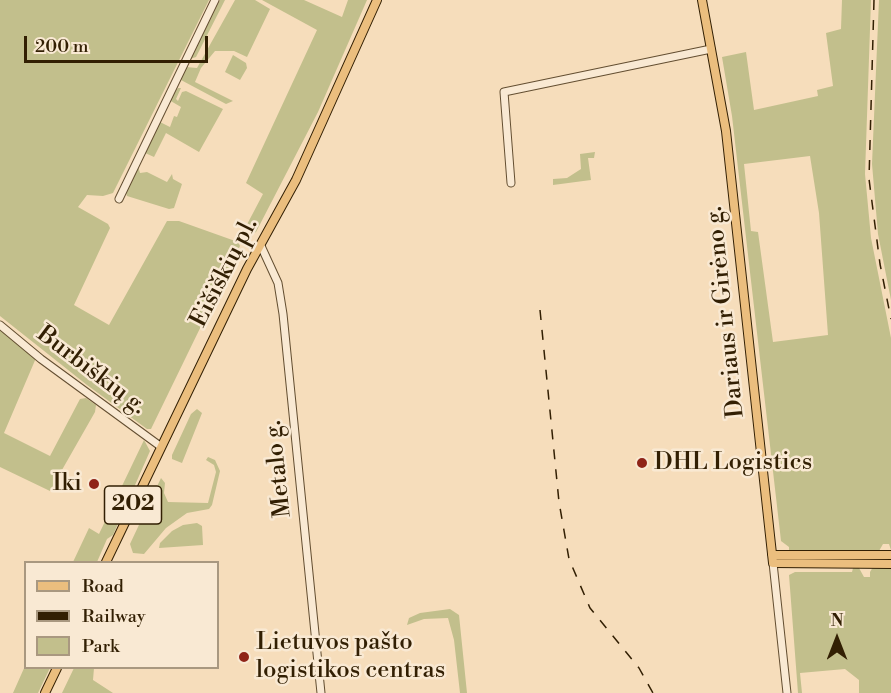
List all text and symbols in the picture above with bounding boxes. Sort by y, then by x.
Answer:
scale bar [27,24,212,62]
text: 200 m [35,35,89,58]
street label: Dariaus ir Girėno g. [701,205,751,419]
street label: Eišiškių pl. [185,213,265,333]
street label: Burbiškių g. [31,321,151,421]
street label: Metalo g. [260,419,298,519]
place label: DHL Logistics [654,449,812,477]
marker: DHL Logistics [635,456,649,470]
place label: Iki [52,470,82,498]
marker: Iki [87,477,101,491]
road number: 202 [104,486,162,524]
legend [24,561,219,669]
text: Road [82,575,124,598]
text: Railway [82,605,145,628]
north arrow [807,609,867,669]
text: N [831,611,843,631]
place label: Lietuvos pašto logistikos centras [256,629,445,685]
text: Park [82,635,119,658]
marker: Lietuvos pašto logistikos centras [237,650,251,664]

